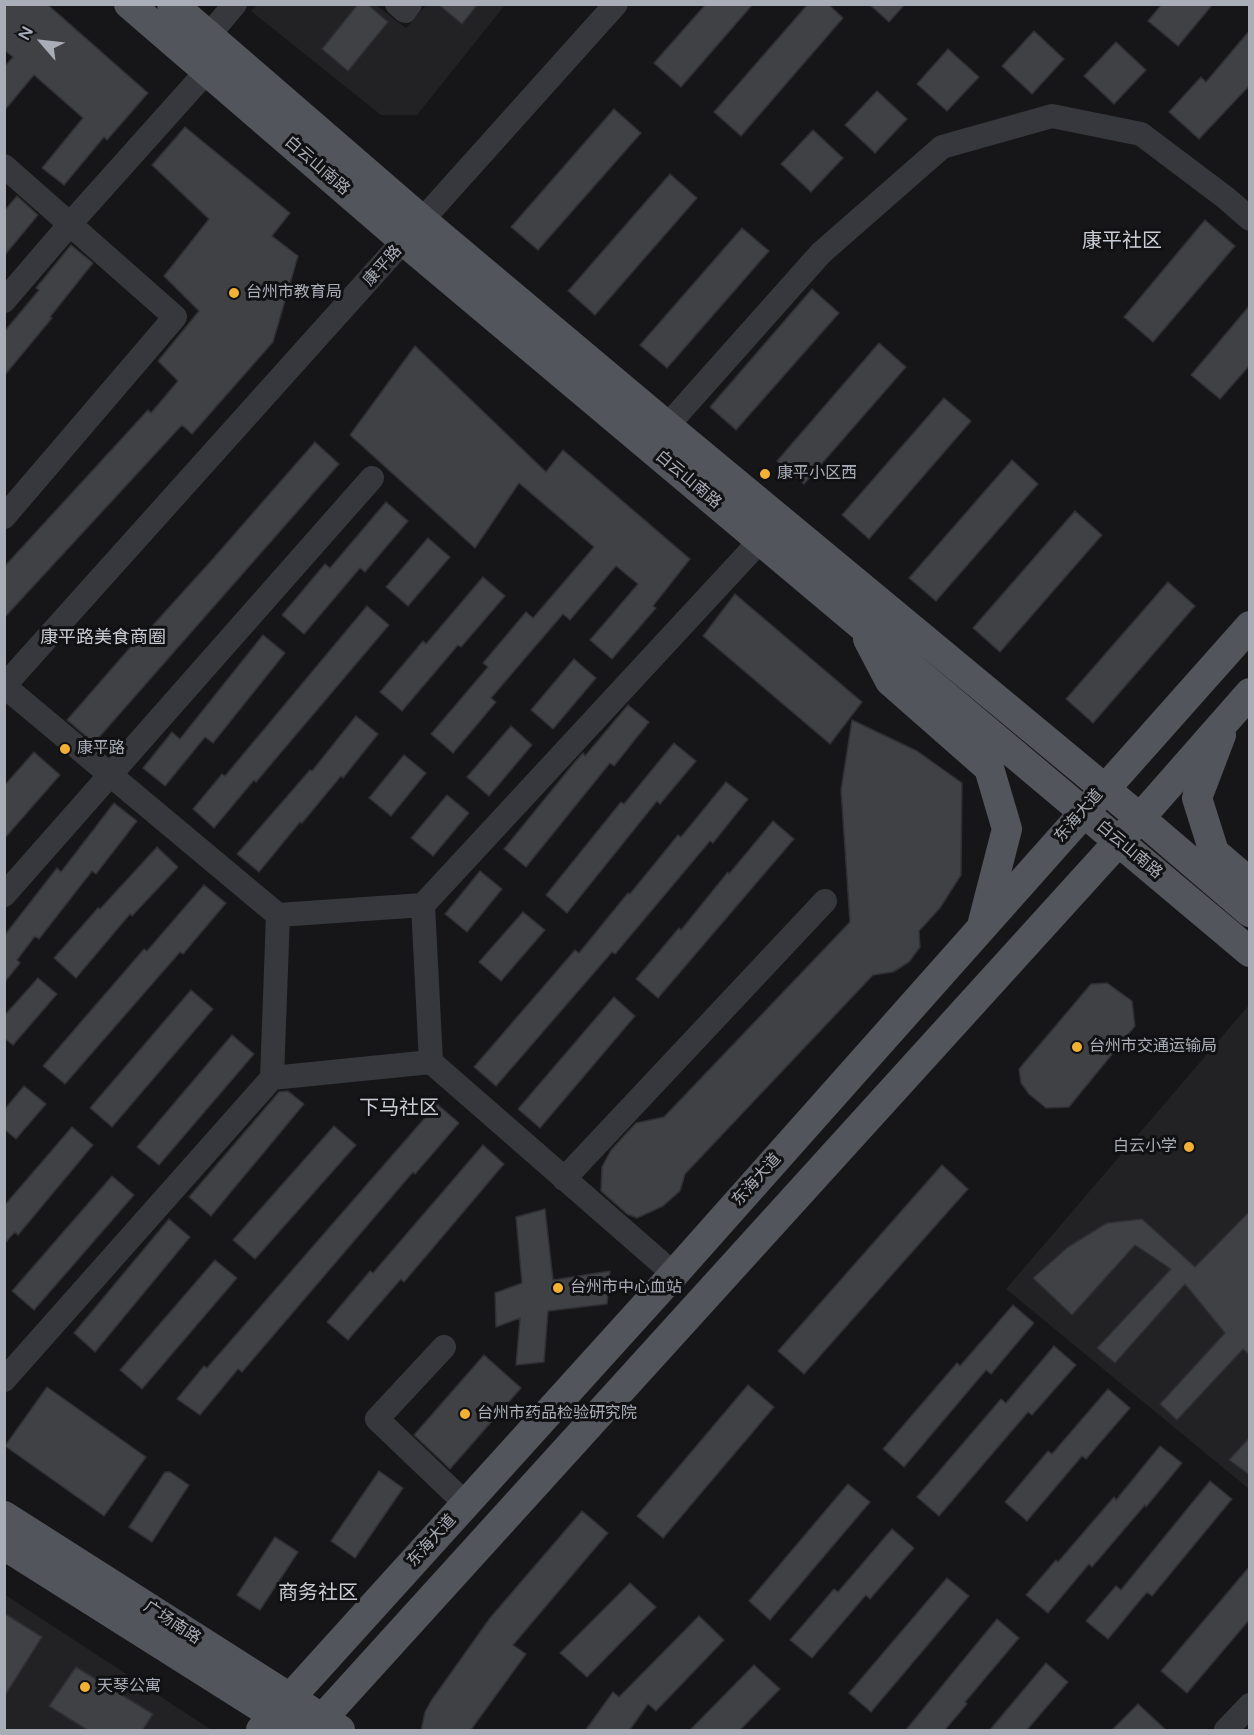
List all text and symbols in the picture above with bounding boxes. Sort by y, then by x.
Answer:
north arrow [12,12,72,72]
text: N [14,23,38,44]
street label: 白云山南路 [281,133,353,199]
district label: 康平社区 [1082,230,1162,254]
street label: 康平路 [360,242,406,290]
place label: 台州市教育局 [246,283,342,303]
marker: 台州市教育局 [227,286,241,300]
street label: 白云山南路 [651,447,725,513]
place label: 康平小区西 [777,464,857,484]
marker: 康平小区西 [758,467,772,481]
district label: 康平路美食商圈 [40,627,166,649]
place label: 康平路 [77,739,125,759]
marker: 康平路 [58,742,72,756]
street label: 东海大道 [1051,786,1107,846]
street label: 白云山南路 [1092,817,1166,883]
place label: 台州市交通运输局 [1089,1037,1217,1057]
marker: 台州市交通运输局 [1070,1040,1084,1054]
district label: 下马社区 [359,1097,439,1121]
place label: 白云小学 [1113,1137,1177,1157]
marker: 白云小学 [1182,1140,1196,1154]
street label: 东海大道 [728,1150,786,1210]
place label: 台州市中心血站 [570,1278,682,1298]
marker: 台州市中心血站 [551,1281,565,1295]
place label: 台州市药品检验研究院 [477,1404,637,1424]
marker: 台州市药品检验研究院 [458,1407,472,1421]
street label: 东海大道 [403,1511,461,1571]
district label: 商务社区 [278,1582,358,1606]
street label: 广场南路 [140,1598,204,1648]
place label: 天琴公寓 [97,1677,161,1697]
marker: 天琴公寓 [78,1680,92,1694]

